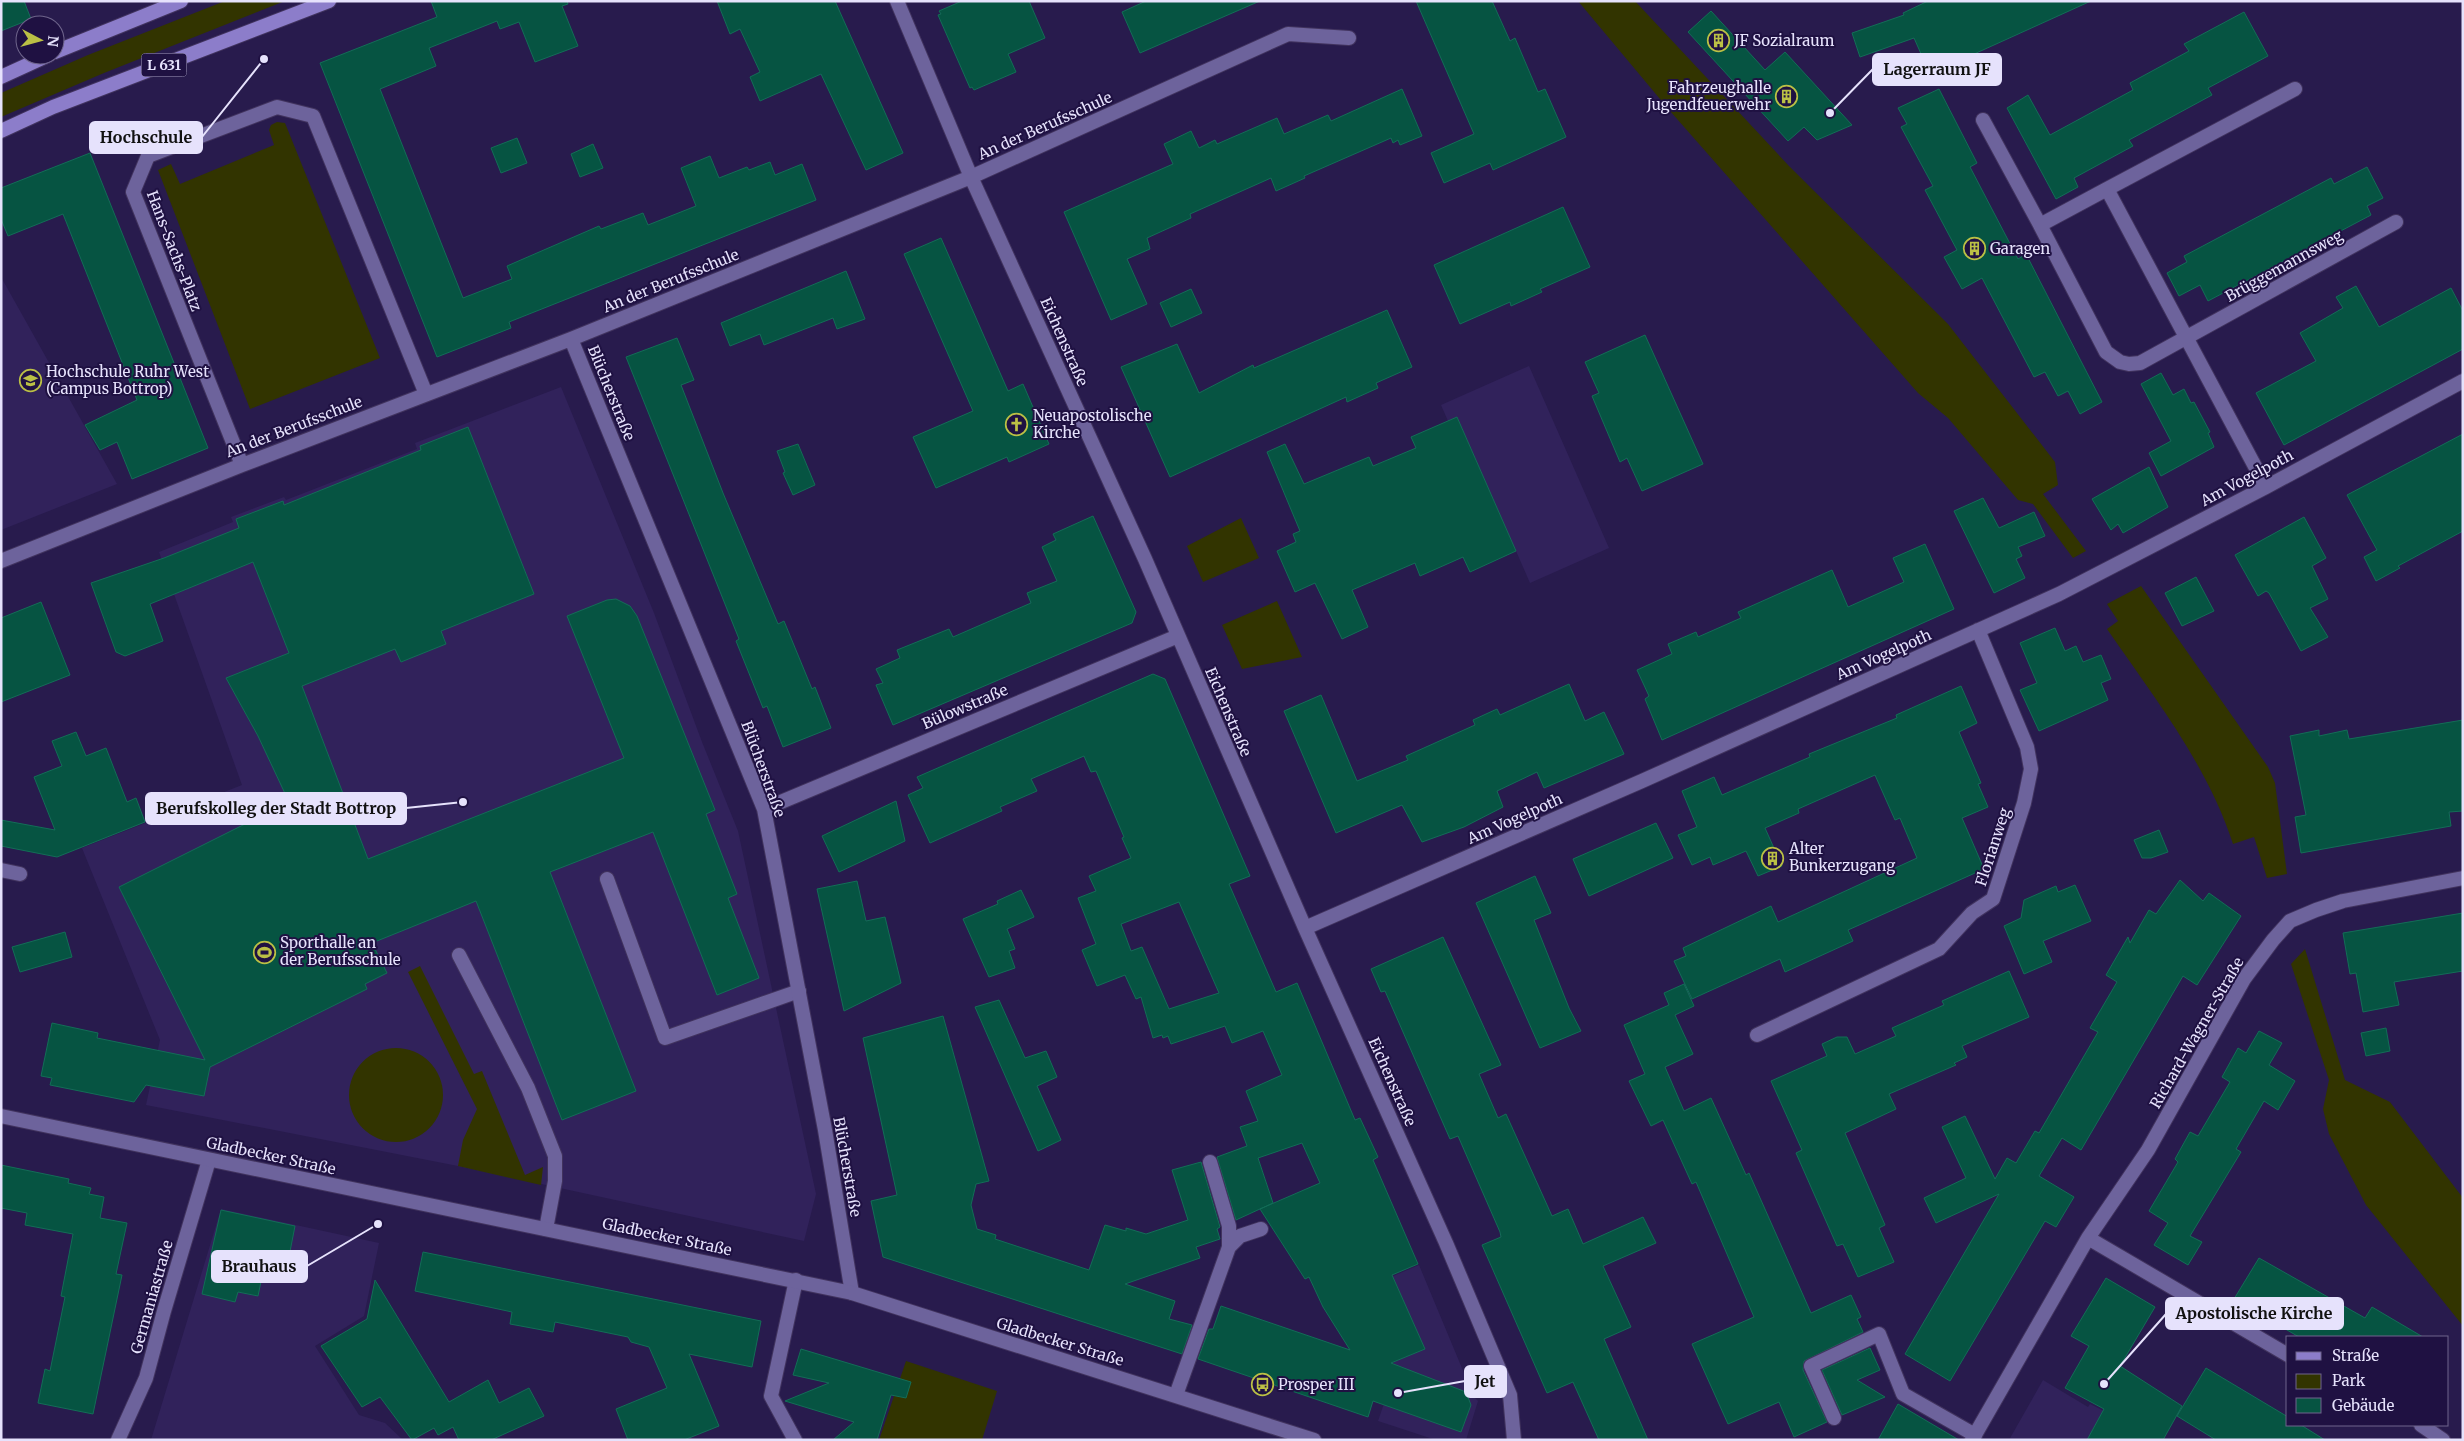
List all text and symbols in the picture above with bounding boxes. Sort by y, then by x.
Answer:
north arrow [15,15,65,65]
building icon: JF Sozialraum [1706,29,1730,53]
place label: JF Sozialraum [1733,31,1834,50]
text: N [43,35,62,48]
road number: L 631 [142,54,186,76]
callout: Lagerraum JF [1873,54,2001,85]
text: Lagerraum JF [1883,59,1991,79]
place label: Fahrzeughalle Jugendfeuerwehr [1645,78,1771,114]
building icon: Fahrzeughalle Jugendfeuerwehr [1775,85,1799,109]
street label: An der Berufsschule [974,87,1115,164]
callout: Hochschule [90,122,202,153]
text: Hochschule [100,127,192,147]
street label: Hans-Sachs-Platz [143,188,206,314]
street label: Brüggemannsweg [2222,225,2346,306]
building icon: Garagen [1962,237,1986,261]
place label: Garagen [1990,239,2050,258]
street label: An der Berufsschule [599,245,742,317]
street label: Eichenstraße [1036,295,1093,389]
street label: Blücherstraße [584,342,639,443]
place label: Hochschule Ruhr West (Campus Bottrop) [46,362,209,398]
school or university icon: Hochschule Ruhr West (Campus Bottrop) [18,369,42,393]
street label: An der Berufsschule [222,392,365,462]
place label: Neuapostolische Kirche [1033,406,1152,442]
church icon: Neuapostolische Kirche [1005,413,1029,437]
street label: Am Vogelpoth [2196,445,2296,510]
street label: Am Vogelpoth [1832,625,1934,684]
street label: Eichenstraße [1201,664,1256,759]
street label: Bülowstraße [919,680,1011,733]
street label: Blücherstraße [737,718,790,820]
street label: Am Vogelpoth [1463,789,1565,848]
callout: Berufskolleg der Stadt Bottrop [146,793,406,824]
text: Berufskolleg der Stadt Bottrop [156,798,396,818]
street label: Florianweg [1971,805,2014,888]
place label: Alter Bunkerzugang [1788,839,1895,875]
building icon: Alter Bunkerzugang [1761,846,1785,870]
place label: Sporthalle an der Berufsschule [280,933,401,969]
sports icon: Sporthalle an der Berufsschule [252,940,276,964]
street label: Richard-Wagner-Straße [2145,954,2248,1112]
street label: Eichenstraße [1364,1035,1421,1129]
street label: Blücherstraße [829,1115,866,1219]
street label: Gladbecker Straße [205,1133,338,1179]
street label: Gladbecker Straße [601,1214,734,1260]
street label: Germaniastraße [126,1238,177,1356]
callout: Brauhaus [212,1251,307,1282]
text: Brauhaus [221,1256,297,1276]
callout: Apostolische Kirche [2166,1298,2343,1329]
text: Apostolische Kirche [2175,1303,2333,1323]
street label: Gladbecker Straße [994,1313,1126,1370]
legend [2286,1336,2449,1426]
text: Straße [2332,1346,2379,1365]
callout: Jet [1465,1366,1506,1397]
text: Jet [1474,1371,1496,1391]
text: Park [2332,1371,2366,1390]
bus stop icon: Prosper III [1250,1373,1274,1397]
place label: Prosper III [1278,1375,1355,1394]
text: Gebäude [2332,1396,2395,1415]

